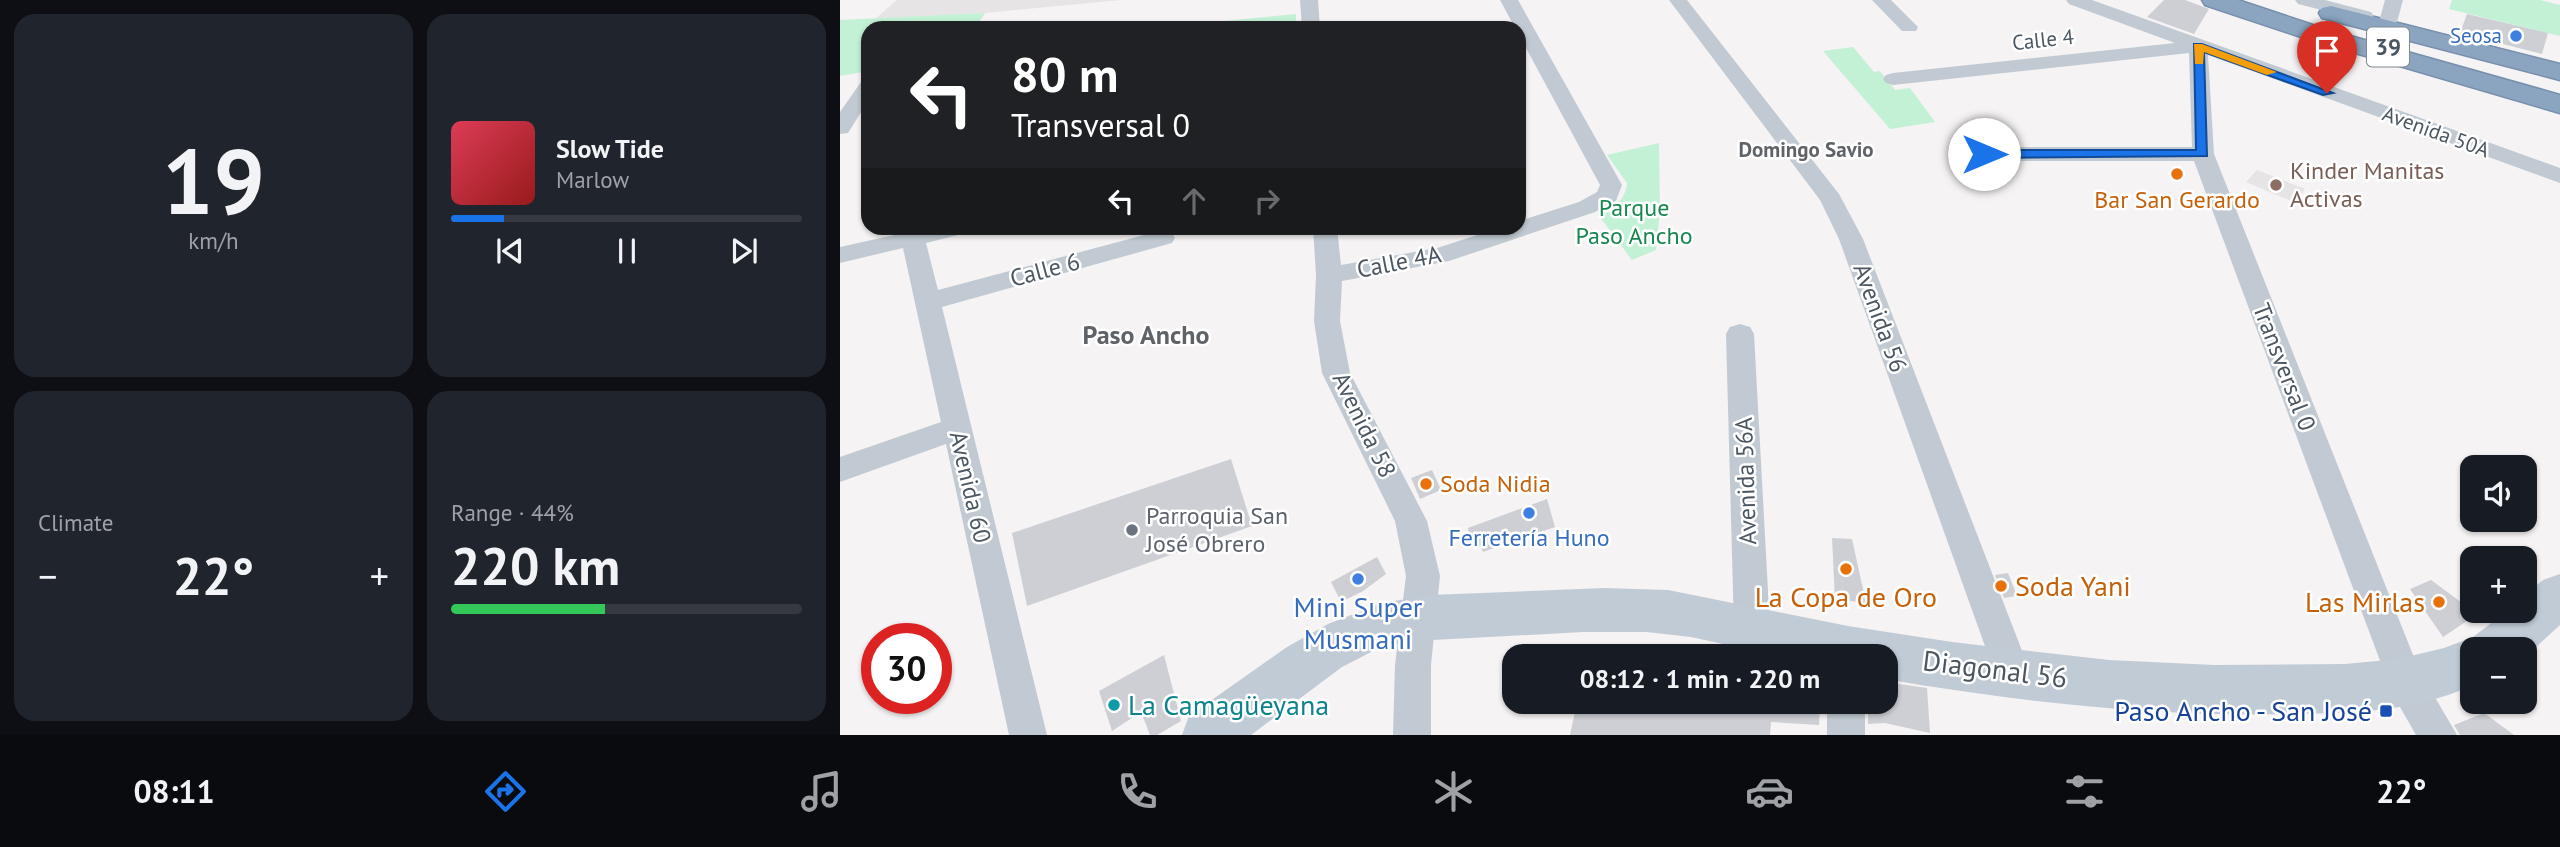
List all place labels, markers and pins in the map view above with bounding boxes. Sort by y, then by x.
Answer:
pin [2297,21,2357,93]
place label: Seosa [2450,22,2502,49]
marker: Seosa [2508,28,2524,44]
place label: Kinder Manitas Activas [2290,155,2444,214]
marker: Bar San Gerardo [2169,166,2185,182]
marker: Kinder Manitas Activas [2268,177,2284,193]
place label: Bar San Gerardo [2094,184,2260,215]
place label: Soda Nidia [1440,468,1551,499]
marker: Soda Nidia [1418,476,1434,492]
place label: Parroquia San José Obrero [1145,500,1288,559]
marker: Ferretería Huno [1521,505,1537,521]
marker: Parroquia San José Obrero [1124,522,1140,538]
place label: Ferretería Huno [1448,522,1610,553]
marker: La Copa de Oro [1838,561,1854,577]
place label: Soda Yani [2015,567,2131,604]
marker: Mini Super Musmani [1350,571,1366,587]
place label: La Copa de Oro [1755,578,1937,615]
marker: Soda Yani [1993,578,2009,594]
place label: Las Mirlas [2305,583,2425,620]
place label: Mini Super Musmani [1294,588,1423,657]
marker: Las Mirlas [2431,594,2447,610]
place label: La Camagüeyana [1128,686,1329,723]
place label: Paso Ancho - San José [2114,692,2372,729]
marker: La Camagüeyana [1106,697,1122,713]
marker: Paso Ancho - San José [2378,703,2394,719]

